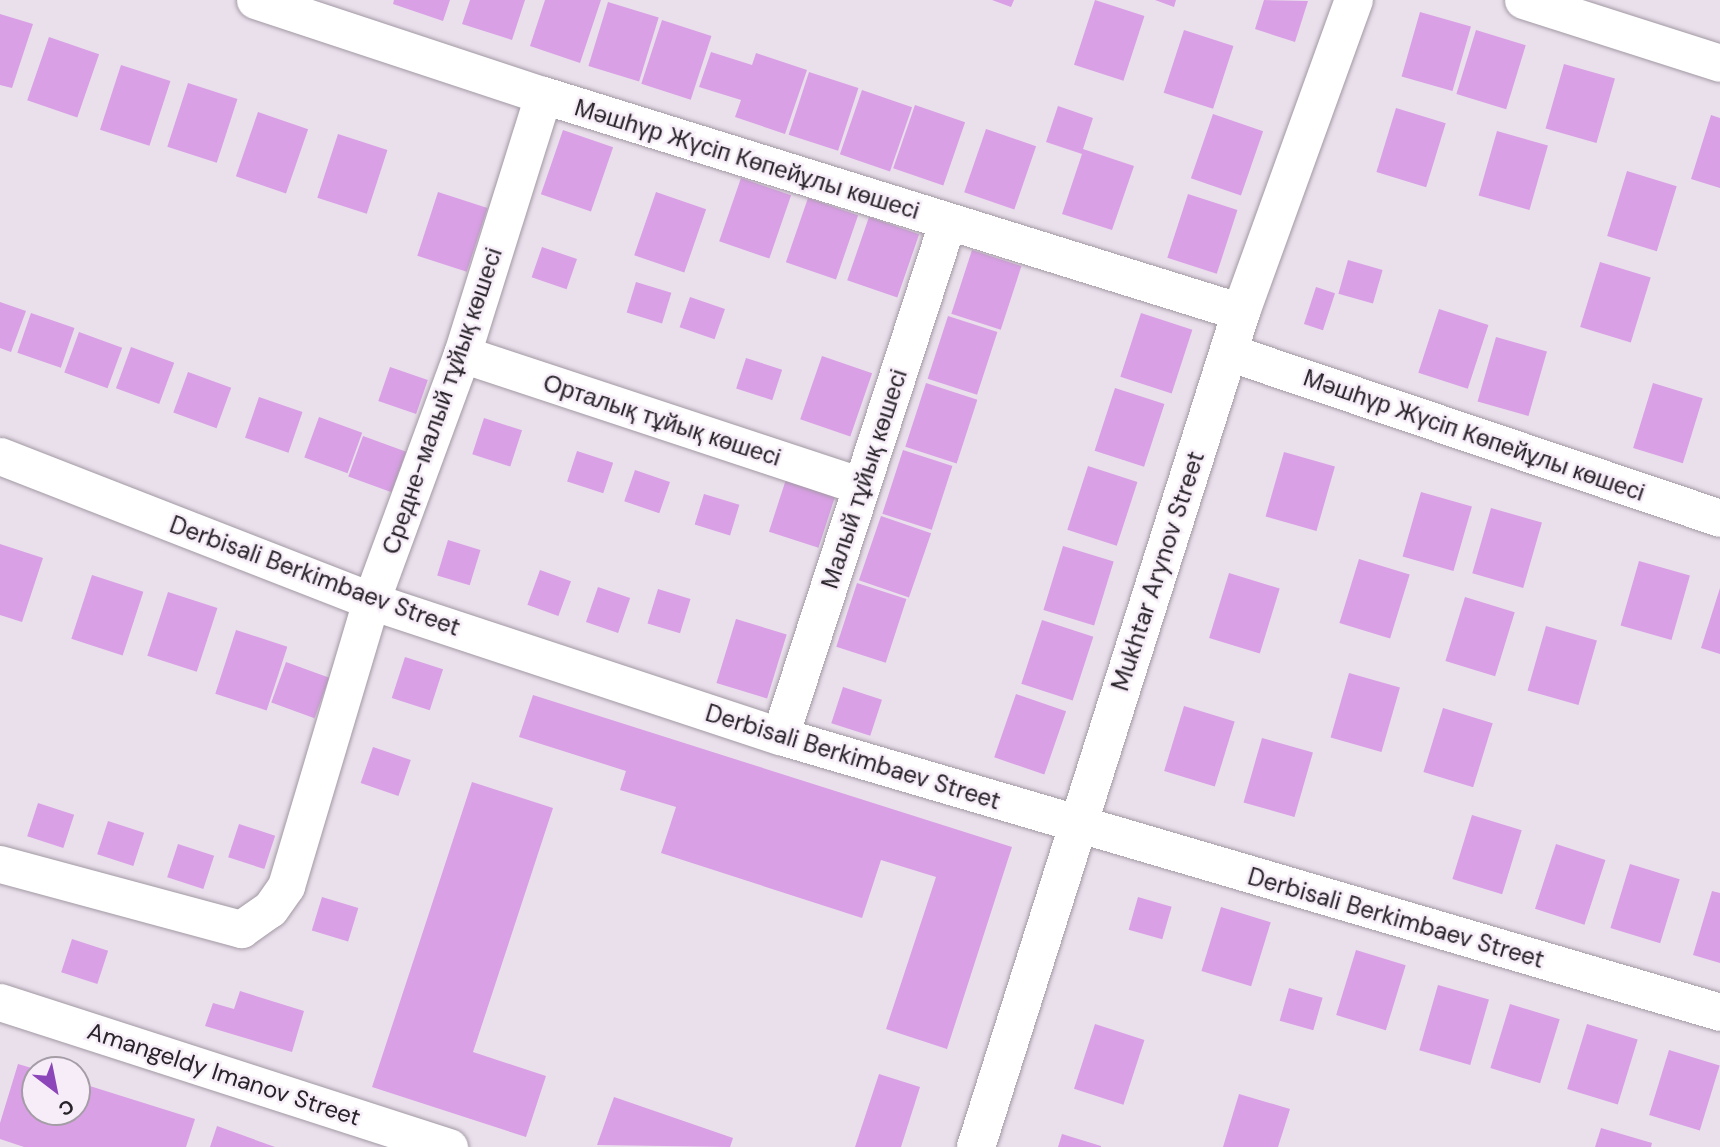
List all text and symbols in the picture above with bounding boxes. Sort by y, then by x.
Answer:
street label: Мәшһүр Жүсіп Көпейұлы көшесі [571,93,923,225]
street label: Средне-малый тұйық көшесі [376,244,508,558]
street label: Мәшһүр Жүсіп Көпейұлы көшесі [1300,363,1648,507]
street label: Малый тұйық көшесі [815,366,913,592]
street label: Орталық тұйық көшесі [540,368,784,472]
street label: Mukhtar Arynov Street [1106,448,1210,694]
street label: Derbisali Berkimbaev Street [166,510,464,642]
street label: Derbisali Berkimbaev Street [702,698,1004,816]
street label: Derbisali Berkimbaev Street [1245,862,1547,974]
street label: Amangeldy Imanov Street [84,1016,364,1132]
north arrow [21,1056,91,1126]
text: С [54,1093,79,1122]

